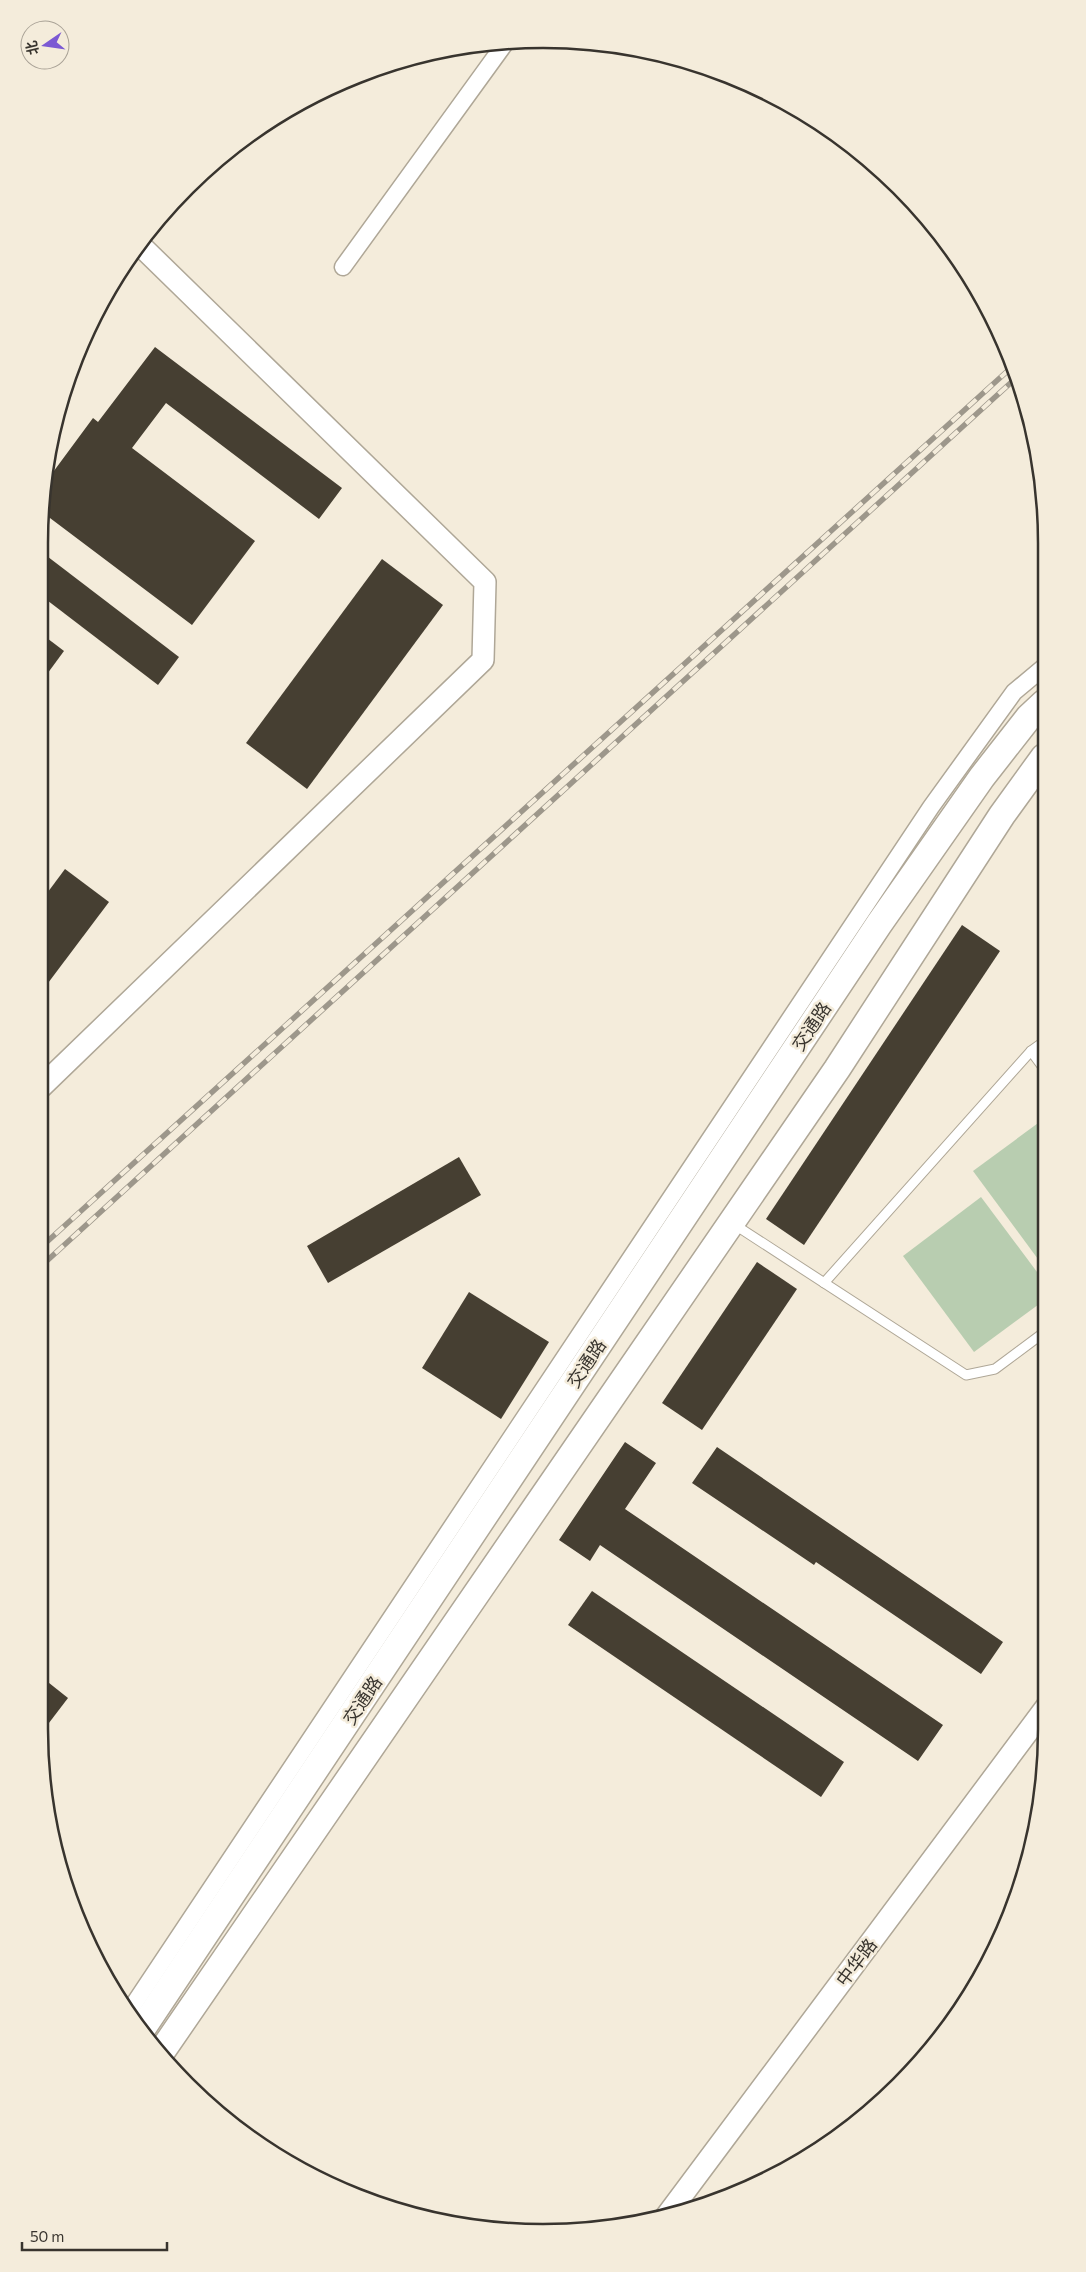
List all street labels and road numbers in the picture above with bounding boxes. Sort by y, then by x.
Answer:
street label: 交通路 [787,997,835,1055]
street label: 交通路 [562,1334,610,1392]
street label: 交通路 [338,1671,386,1729]
street label: 中华路 [831,1934,881,1990]

